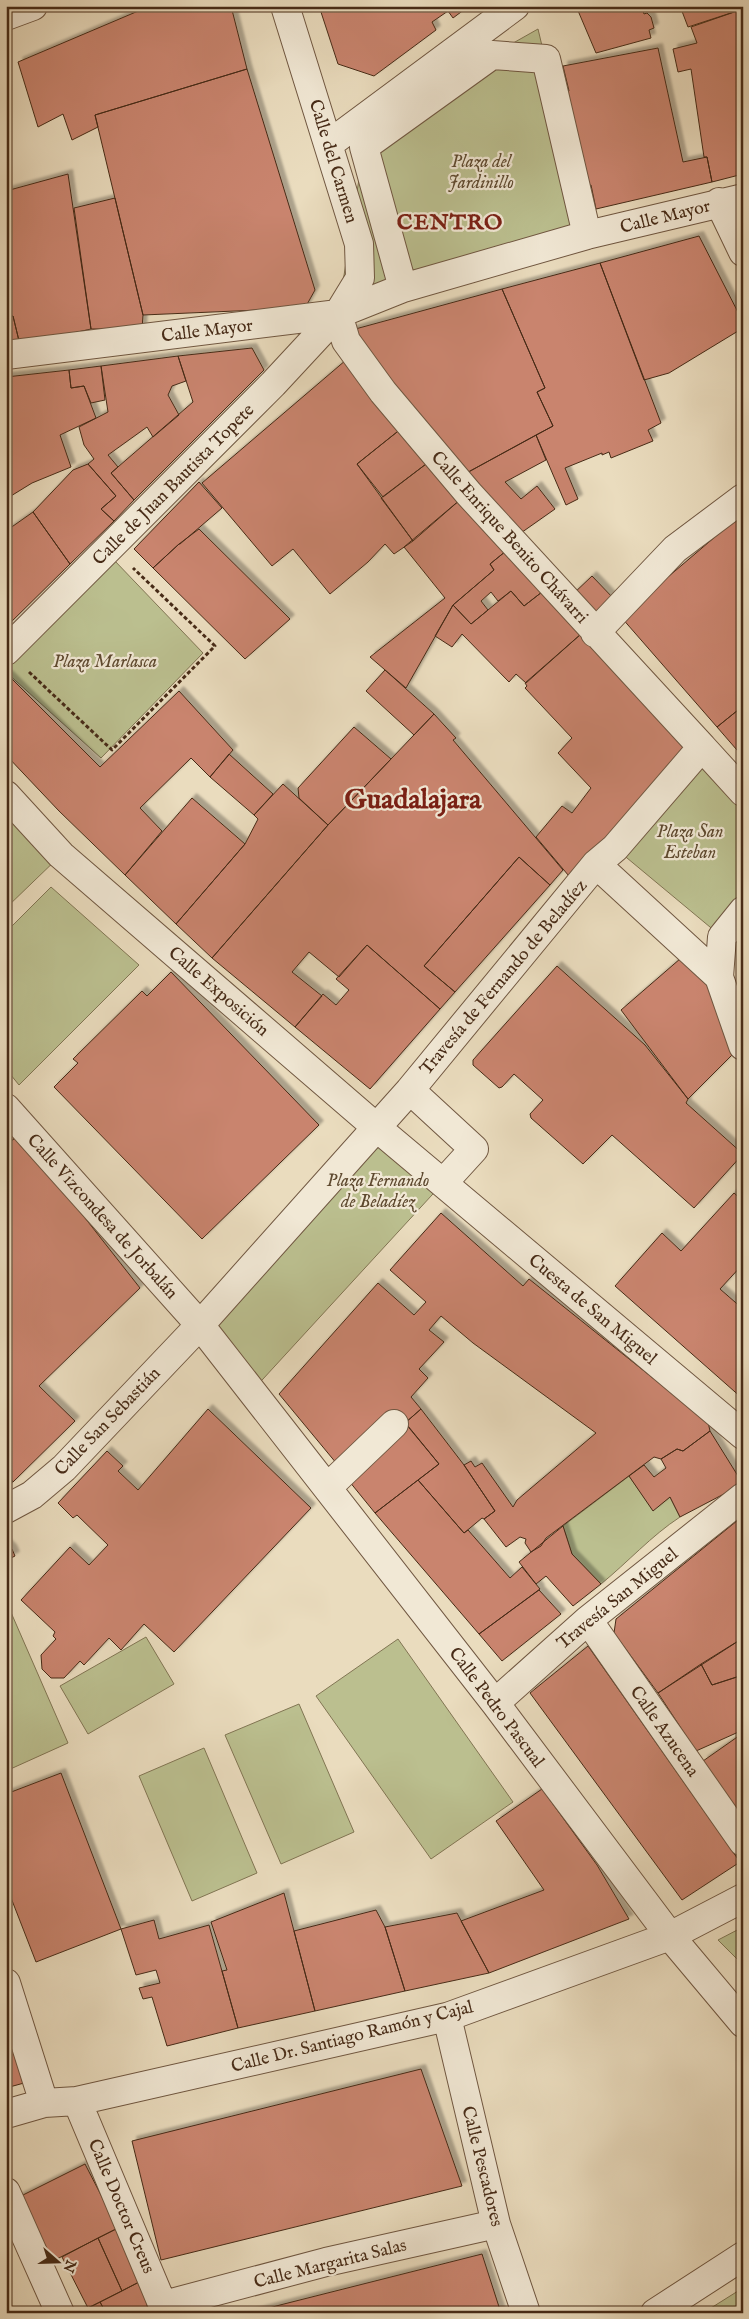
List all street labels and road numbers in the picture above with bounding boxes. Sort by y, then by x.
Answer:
street label: Calle del Carmen [303,97,362,227]
street label: Calle Mayor [618,195,713,240]
street label: Calle Mayor [160,314,255,349]
street label: Calle de Juan Bautista Topete [88,399,260,571]
street label: Calle Enrique Benito Chávarri [425,447,593,629]
street label: Travesía de Fernando de Beladíez [415,875,593,1081]
street label: Calle Exposición [163,942,273,1042]
street label: Calle Vizcondesa de Jorbalán [21,1129,183,1305]
street label: Cuesta de San Miguel [523,1250,661,1371]
street label: Calle San Sebastián [50,1362,166,1481]
street label: Travesía San Miguel [553,1543,683,1655]
street label: Calle Pedro Pascual [443,1643,549,1773]
street label: Calle Azucena [624,1682,704,1782]
street label: Calle Dr. Santiago Ramón y Cajal [229,1996,476,2079]
street label: Calle Pescadores [455,2104,508,2229]
street label: Calle Doctor Creus [82,2136,159,2277]
street label: Calle Margarita Salas [252,2234,409,2295]

